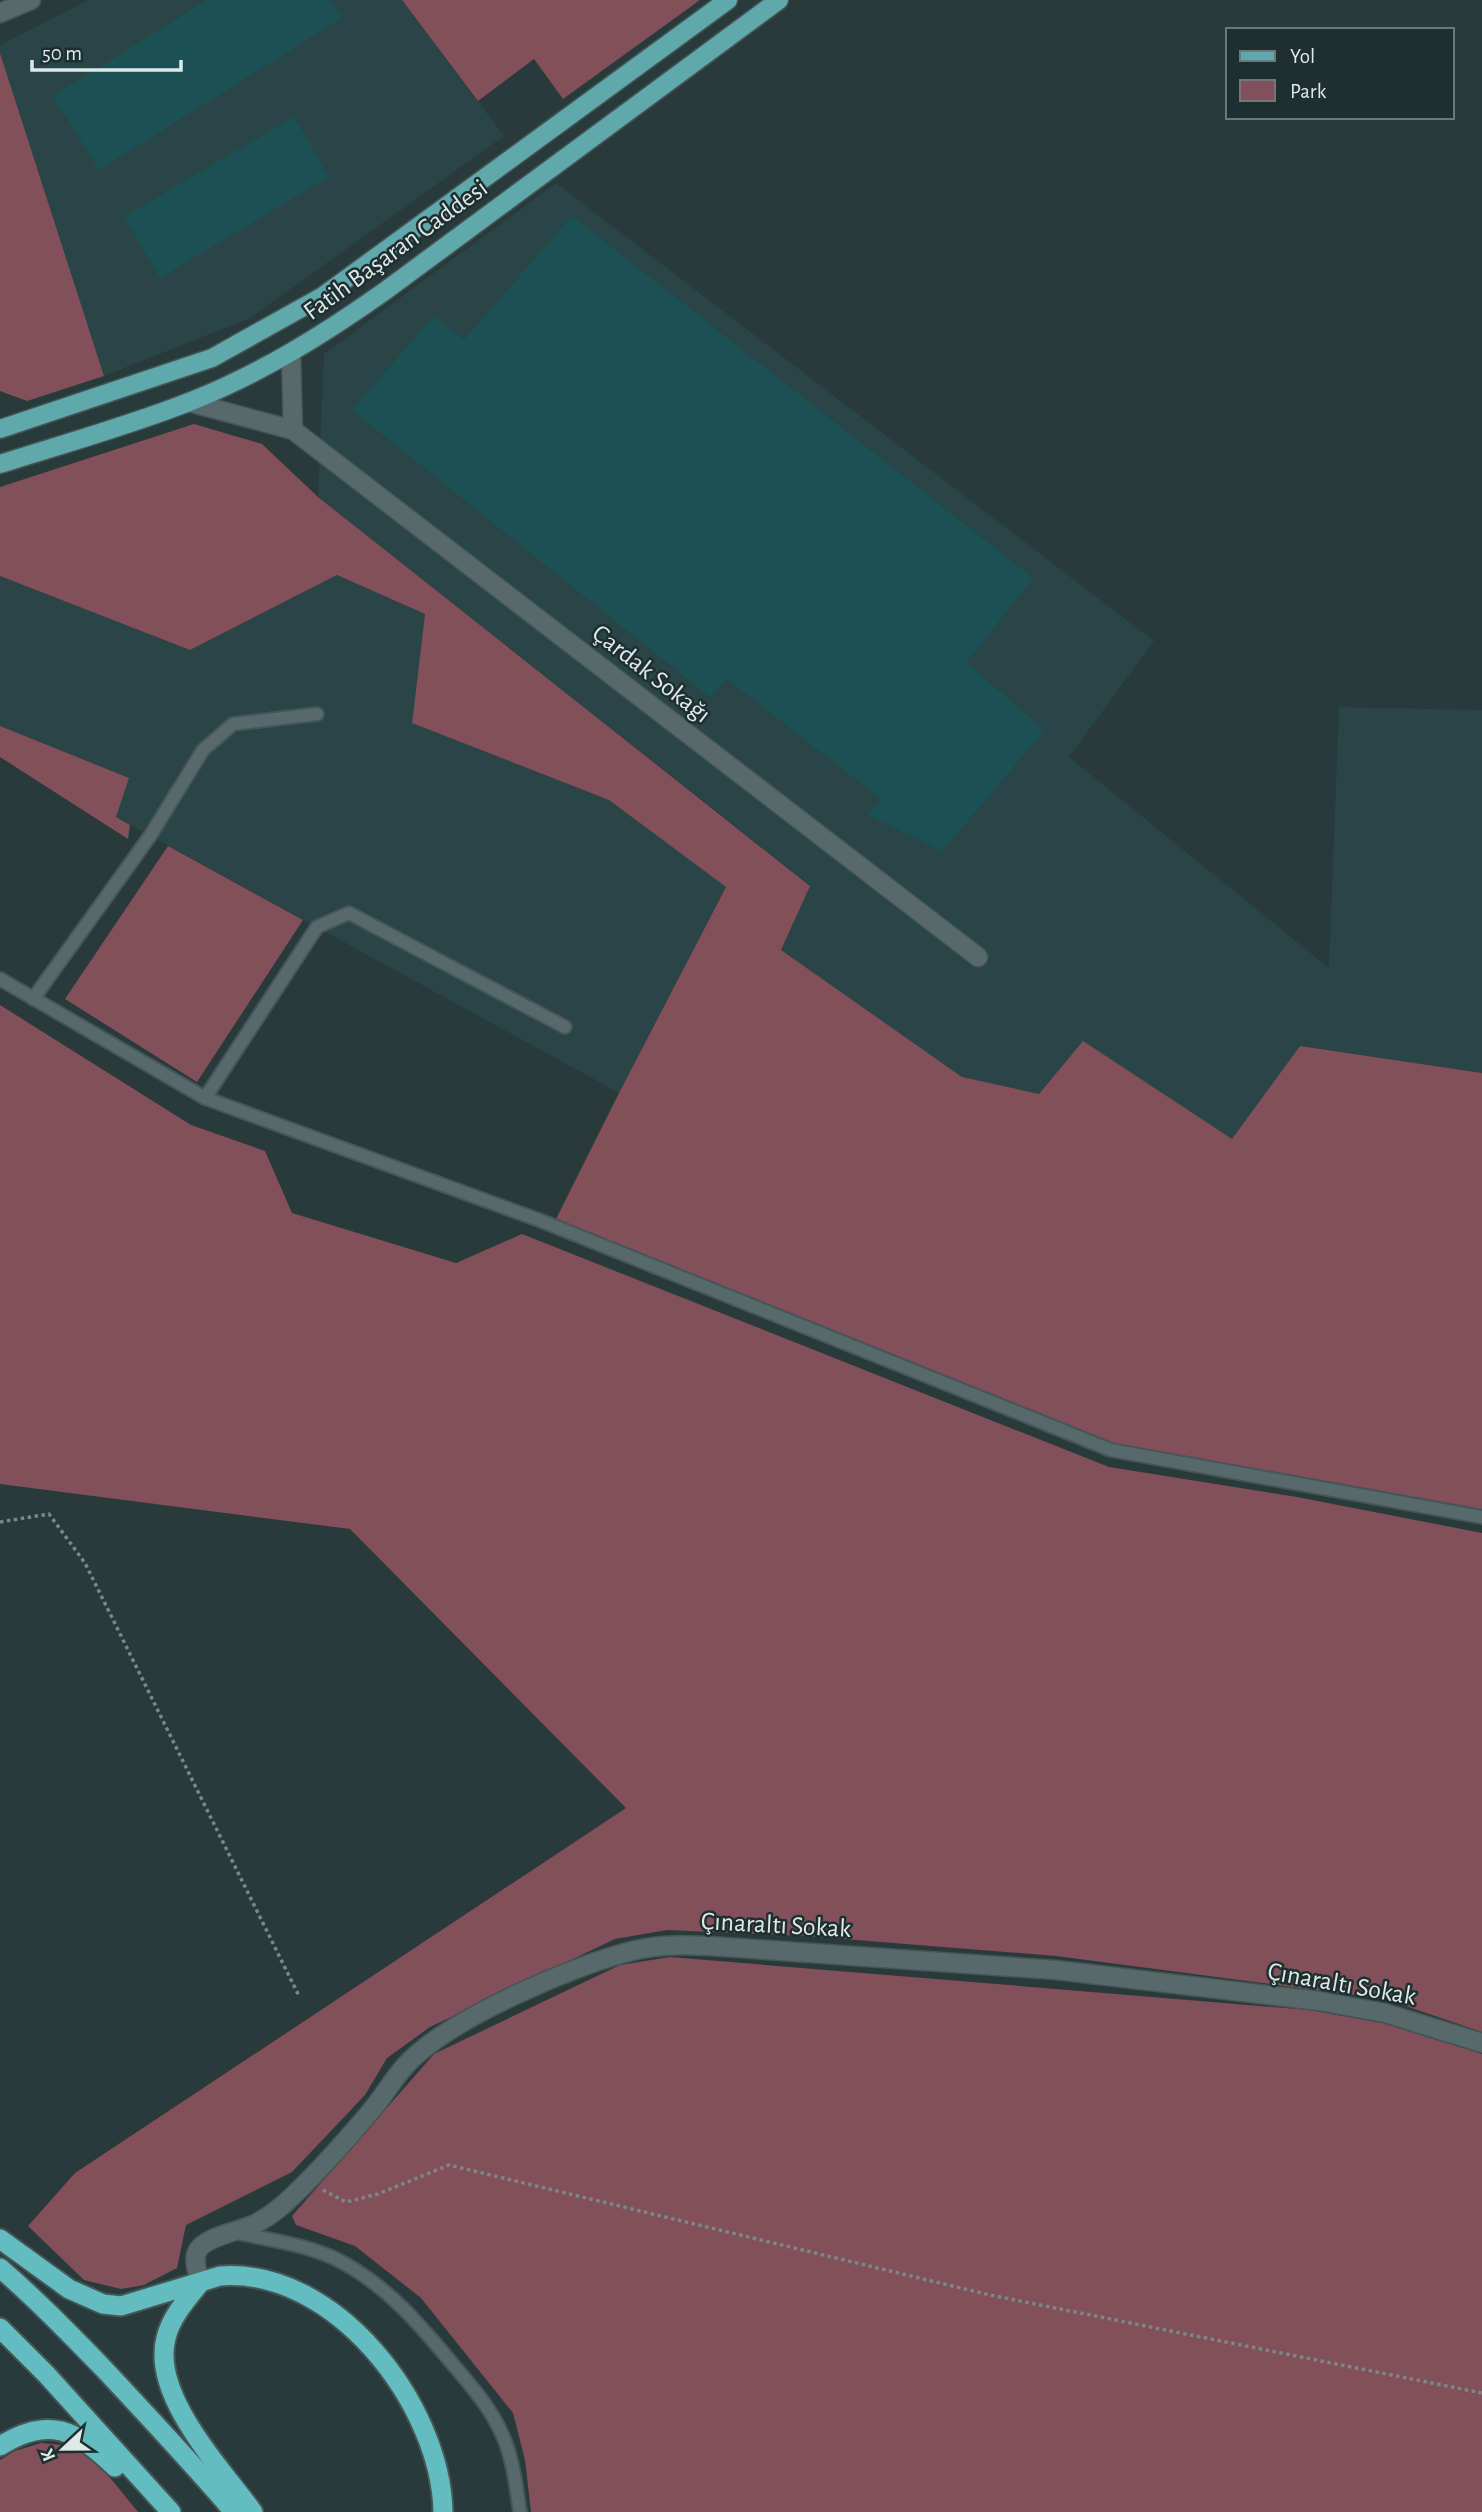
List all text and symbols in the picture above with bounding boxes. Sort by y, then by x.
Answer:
scale bar [32,28,180,72]
legend [1226,28,1454,119]
text: 50 m [42,43,82,64]
text: Yol [1290,46,1315,67]
text: Park [1290,81,1327,102]
street label: Fatih Başaran Caddesi [299,175,492,325]
street label: Çardak Sokağı [587,620,715,728]
street label: Çınaraltı Sokak [700,1908,852,1942]
street label: Çınaraltı Sokak [1266,1958,1418,2010]
north arrow [28,2414,98,2484]
text: K [37,2445,60,2464]

